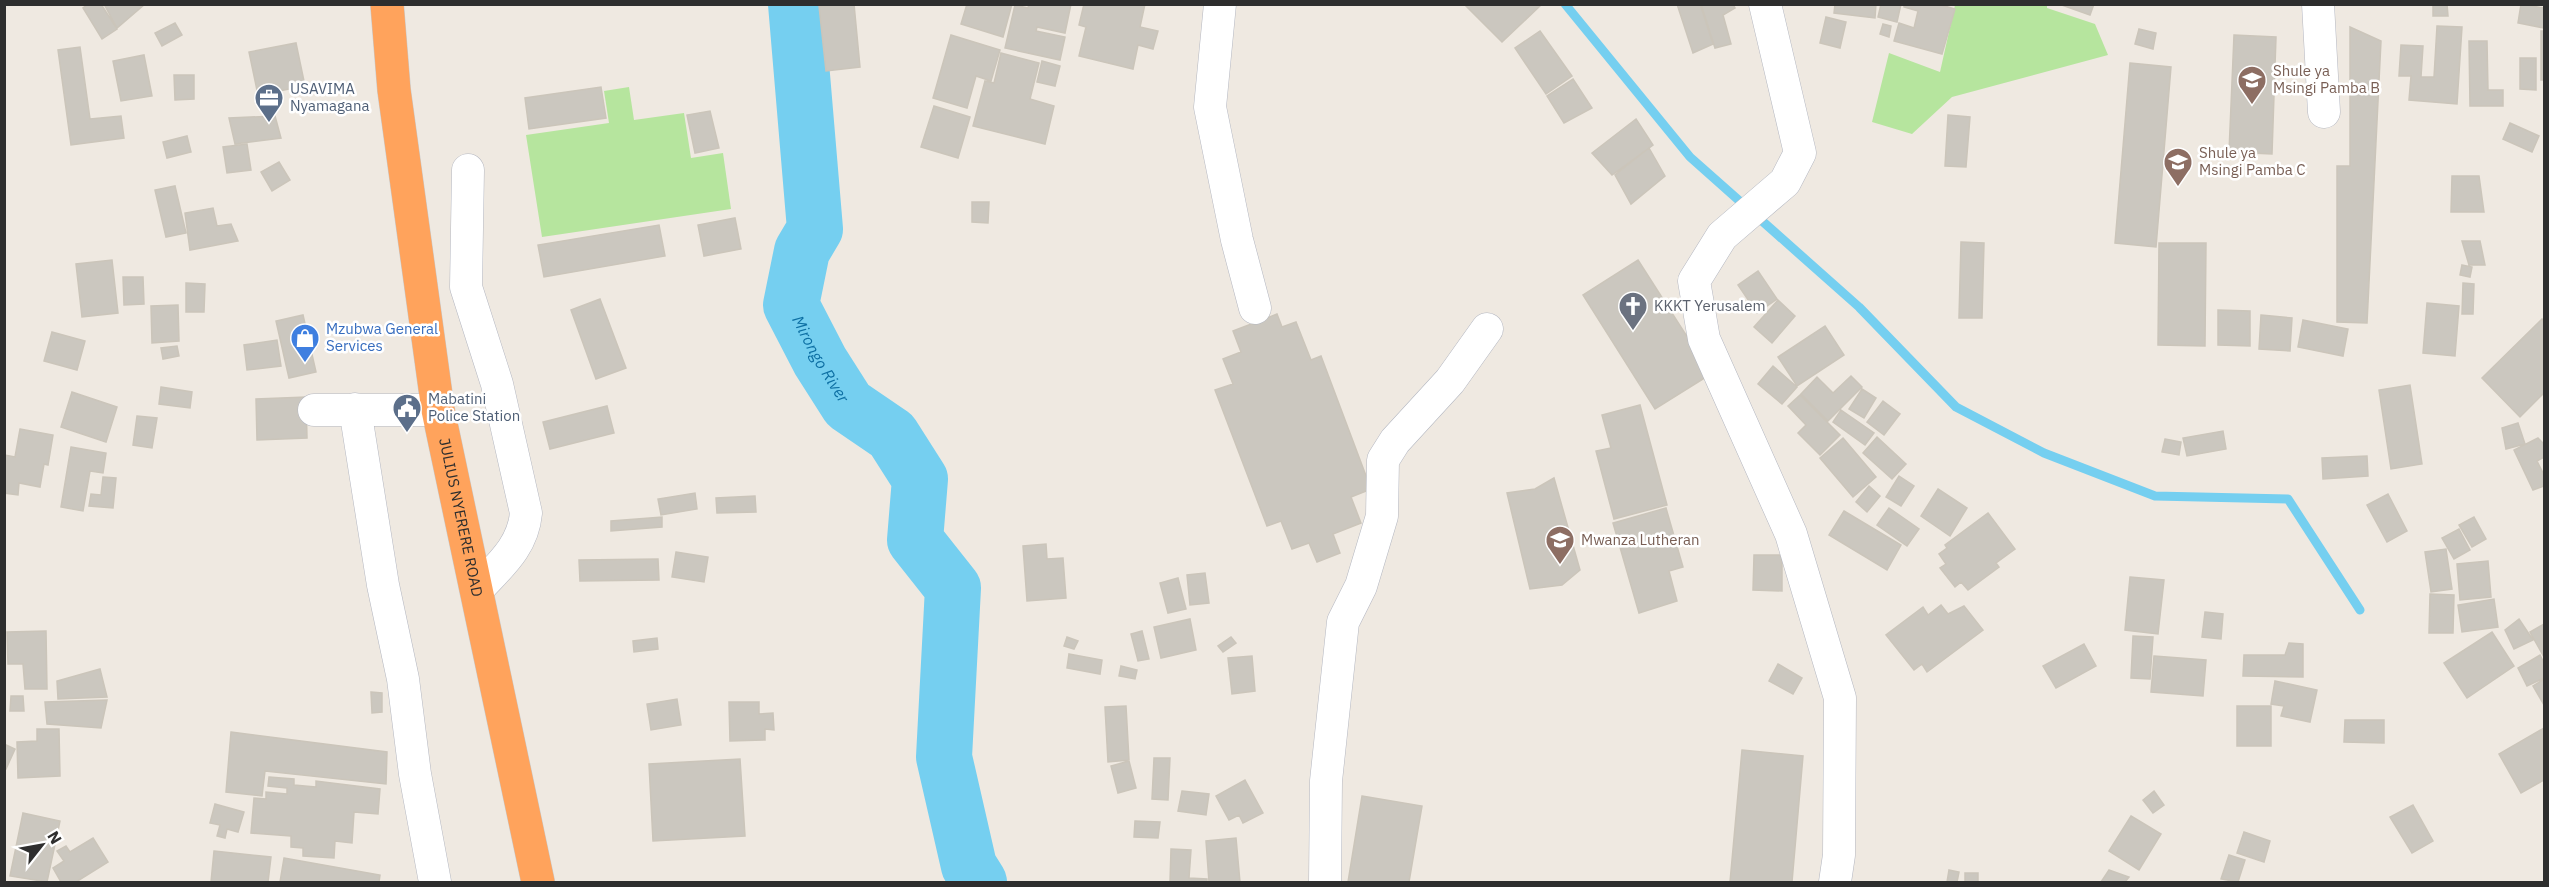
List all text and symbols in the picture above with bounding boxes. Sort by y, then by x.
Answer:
place label: Shule ya Msingi Pamba B [2273,61,2380,97]
school or university icon: Shule ya Msingi Pamba B [2236,64,2268,106]
place label: USAVIMA Nyamagana [290,79,369,115]
office icon: USAVIMA Nyamagana [253,82,285,124]
place label: Shule ya Msingi Pamba C [2199,143,2306,179]
school or university icon: Shule ya Msingi Pamba C [2162,146,2194,188]
church icon: KKKT Yerusalem [1617,290,1649,332]
place label: KKKT Yerusalem [1654,296,1765,315]
water label: Mirongo River [788,312,854,407]
place label: Mzubwa General Services [326,319,438,355]
shop icon: Mzubwa General Services [289,322,321,364]
place label: Mabatini Police Station [428,389,520,425]
public building icon: Mabatini Police Station [391,392,423,434]
street label: JULIUS NYERERE ROAD [435,436,487,598]
school or university icon: Mwanza Lutheran [1544,524,1576,566]
place label: Mwanza Lutheran [1581,530,1700,549]
north arrow [12,815,72,875]
text: N [43,827,66,847]

